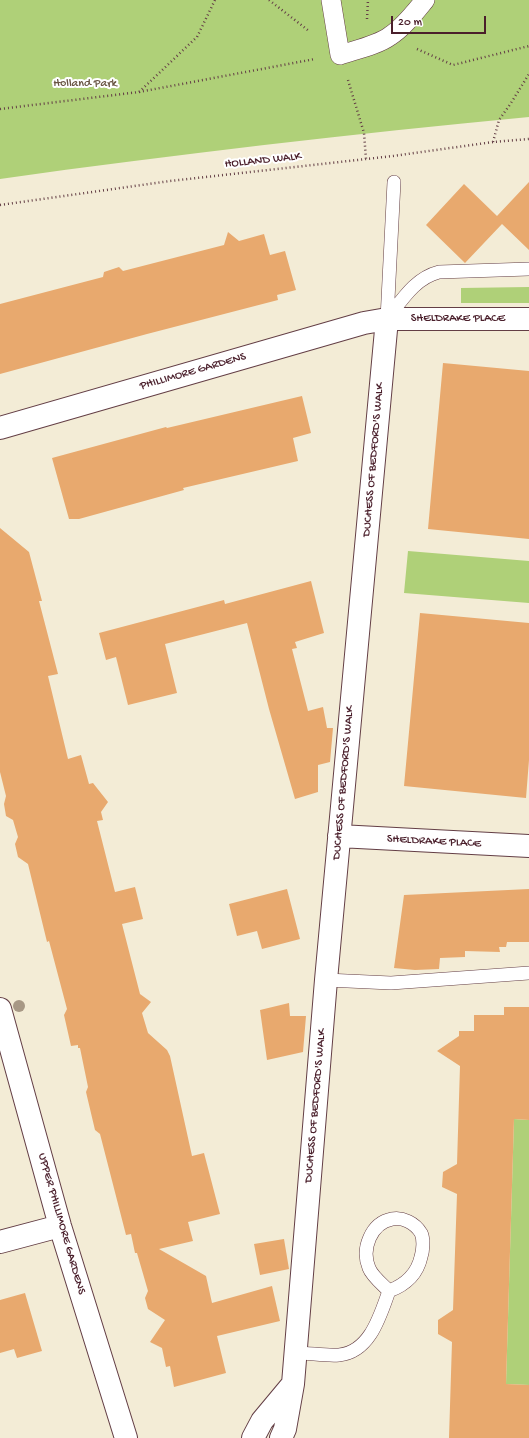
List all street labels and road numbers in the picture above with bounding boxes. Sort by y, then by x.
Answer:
street label: HOLLAND WALK [224,150,302,172]
street label: SHELDRAKE PLACE [411,312,505,326]
street label: PHILLIMORE GARDENS [138,350,248,394]
street label: DUCHESS OF BEDFORD'S WALK [360,382,388,538]
street label: DUCHESS OF BEDFORD'S WALK [330,705,358,861]
street label: SHELDRAKE PLACE [386,832,482,852]
street label: DUCHESS OF BEDFORD'S WALK [302,1028,330,1184]
street label: UPPER PHILLIMORE GARDENS [34,1152,88,1296]

